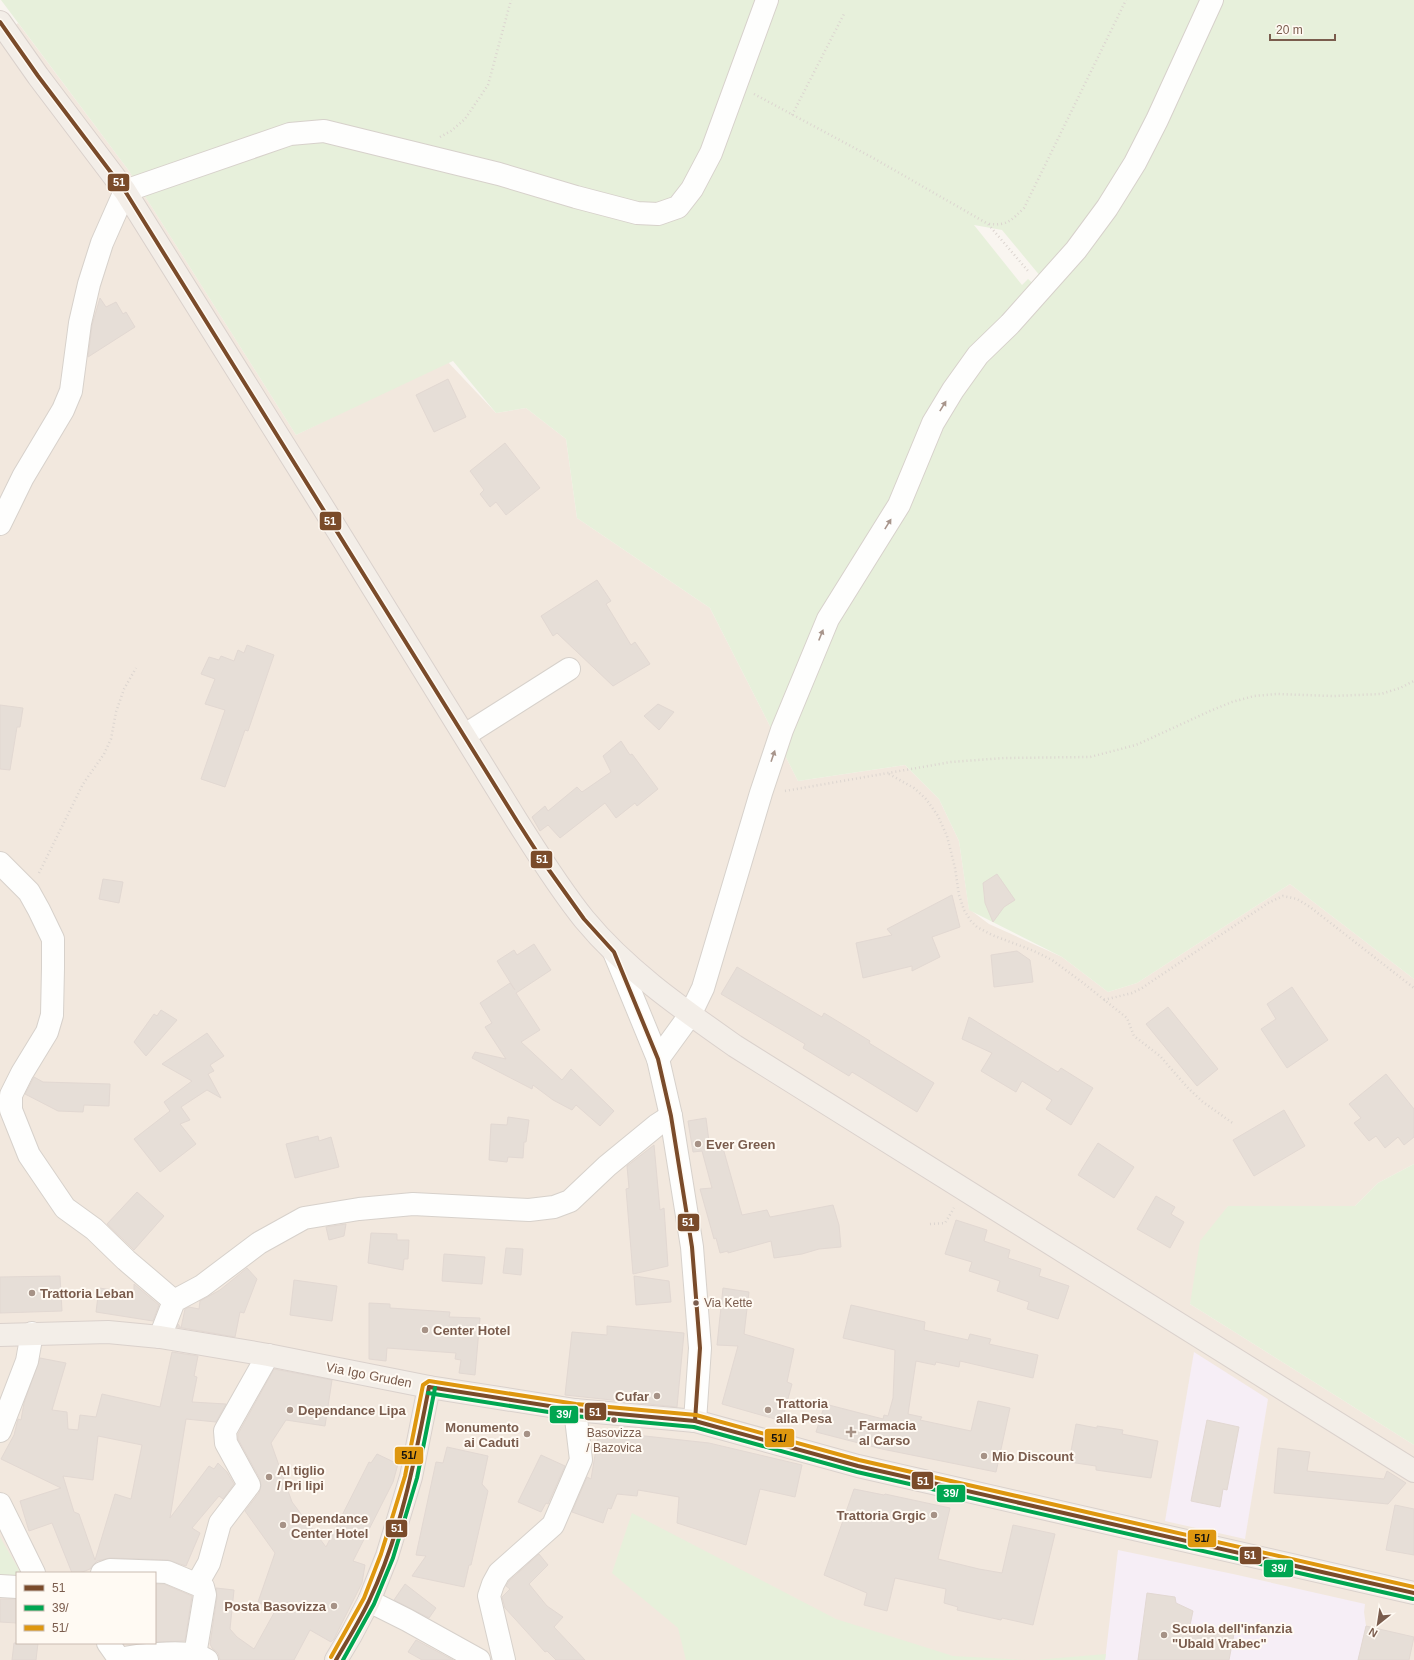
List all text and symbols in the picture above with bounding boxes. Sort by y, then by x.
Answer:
scale bar [1270,16,1335,42]
text: 20 m [1276,23,1303,37]
line badge: 51 [107,173,130,192]
text: 51 [113,176,125,188]
one-way arrow [939,401,947,411]
line badge: 51 [319,511,342,531]
text: 51 [324,515,336,527]
one-way arrow [884,518,891,530]
one-way arrow [819,629,825,641]
one-way arrow [771,750,777,762]
line badge: 51 [530,850,553,869]
text: 51 [536,853,548,865]
place label: Ever Green [706,1137,775,1152]
marker: Ever Green [693,1139,703,1149]
line badge: 51 [677,1213,700,1232]
text: 51 [682,1216,694,1228]
place label: Trattoria Leban [40,1286,134,1301]
marker: Trattoria Leban [27,1288,37,1298]
place label: Via Kette [704,1296,753,1310]
marker: Via Kette [691,1298,701,1308]
place label: Center Hotel [433,1323,510,1338]
marker: Center Hotel [420,1325,430,1335]
street label: Via Igo Gruden [325,1359,413,1391]
place label: Cufar [615,1389,649,1404]
marker: Cufar [652,1391,662,1401]
place label: Trattoria alla Pesa [776,1396,832,1426]
line badge: 51 [584,1402,607,1421]
place label: Dependance Lipa [298,1403,406,1418]
marker: Dependance Lipa [285,1405,295,1415]
line badge: 39/ [549,1405,579,1424]
marker: Trattoria alla Pesa [763,1405,773,1415]
text: 51 [589,1406,601,1418]
text: 39/ [556,1408,572,1420]
marker: Basovizza / Bazovica [609,1415,619,1425]
place label: Farmacia al Carso [859,1418,917,1448]
place label: Monumento ai Caduti [445,1420,519,1450]
place label: Basovizza / Bazovica [586,1426,642,1455]
marker: Farmacia al Carso [846,1427,856,1437]
line badge: 51/ [764,1428,795,1448]
marker: Monumento ai Caduti [522,1429,532,1439]
text: 51/ [771,1432,787,1444]
line badge: 51/ [394,1446,424,1465]
text: 51/ [401,1449,417,1461]
place label: Mio Discount [992,1449,1074,1464]
marker: Mio Discount [979,1451,989,1461]
place label: Al tiglio / Pri lipi [277,1463,325,1493]
line badge: 51 [911,1471,934,1490]
marker: Al tiglio / Pri lipi [264,1472,274,1482]
text: 51 [917,1475,929,1487]
line badge: 39/ [936,1484,966,1503]
text: 39/ [943,1487,959,1499]
place label: Trattoria Grgic [836,1508,926,1523]
marker: Trattoria Grgic [929,1510,939,1520]
place label: Dependance Center Hotel [291,1511,368,1541]
line badge: 51 [385,1519,408,1538]
marker: Dependance Center Hotel [278,1520,288,1530]
text: 51 [391,1522,403,1534]
line badge: 51/ [1187,1529,1217,1548]
text: 51/ [1194,1532,1210,1544]
line badge: 51 [1239,1546,1262,1565]
text: 51 [1244,1549,1256,1561]
line badge: 39/ [1263,1559,1294,1578]
text: 39/ [1271,1562,1287,1574]
legend [16,1572,156,1644]
text: 51 [52,1581,66,1595]
place label: Posta Basovizza [224,1599,327,1614]
text: 39/ [52,1601,69,1615]
marker: Posta Basovizza [329,1601,339,1611]
north arrow [1358,1604,1398,1644]
text: 51/ [52,1621,69,1635]
place label: Scuola dell'infanzia "Ubald Vrabec" [1172,1621,1293,1651]
text: N [1367,1625,1379,1640]
marker: Scuola dell'infanzia "Ubald Vrabec" [1159,1630,1169,1640]

